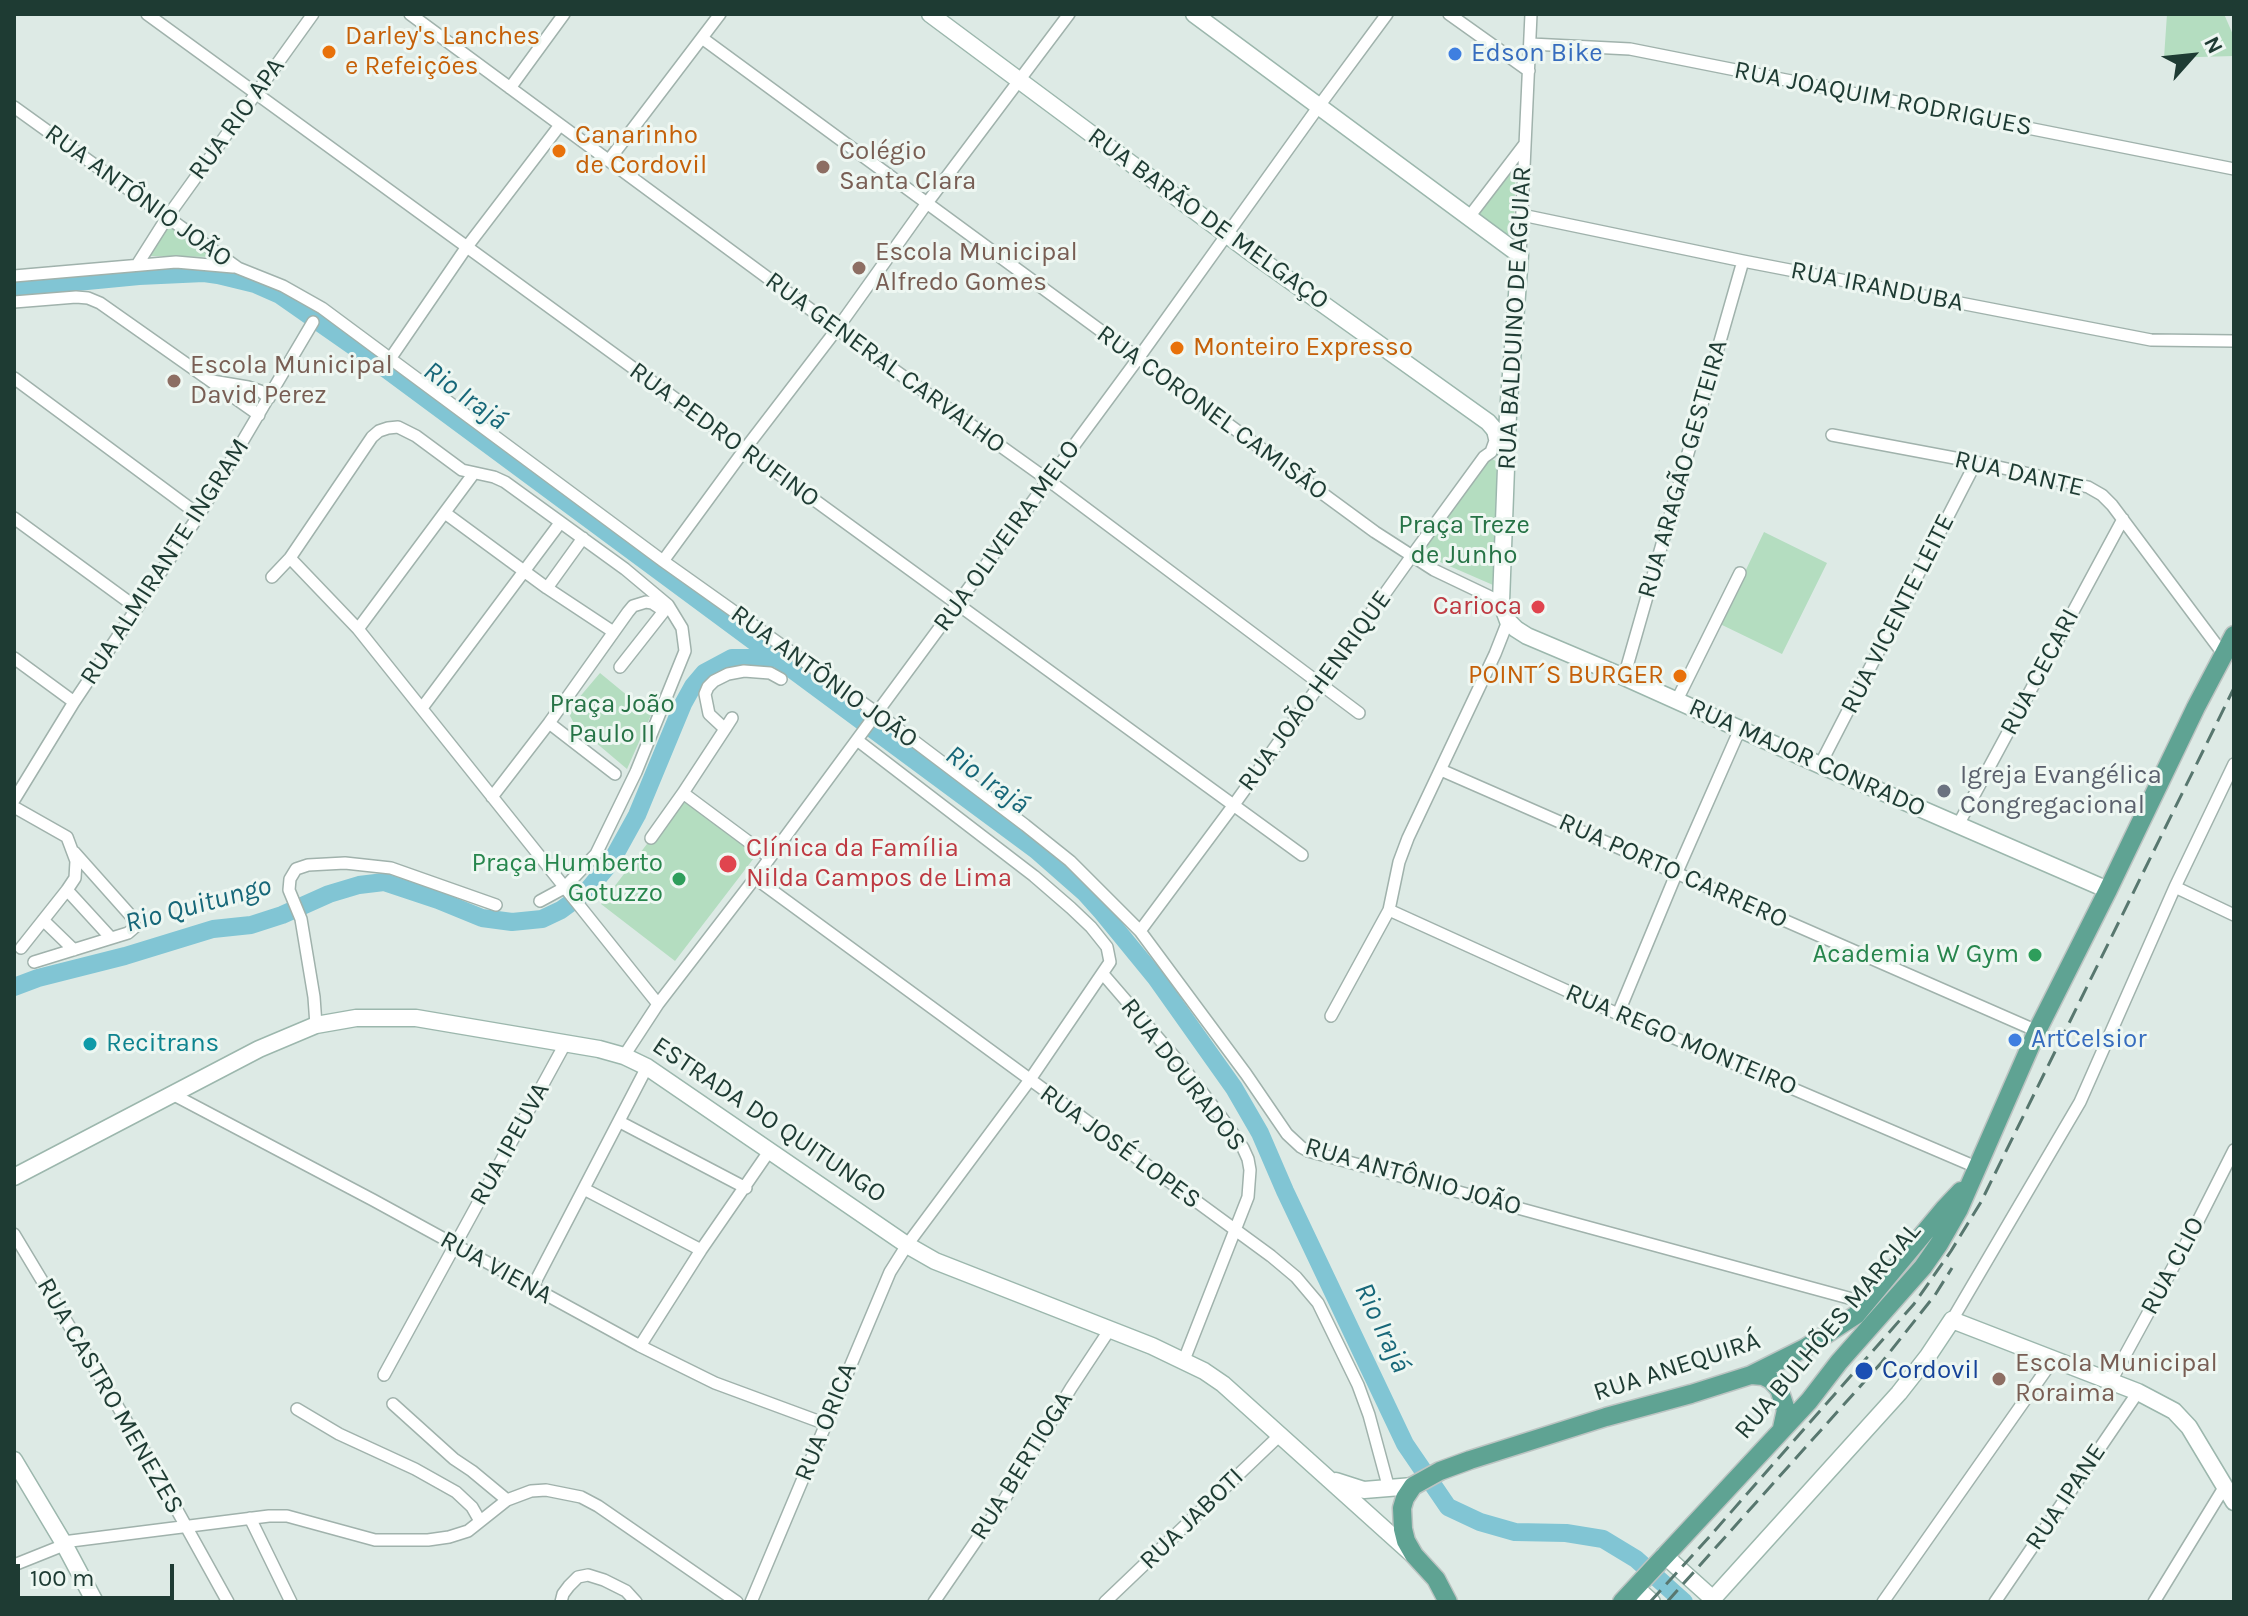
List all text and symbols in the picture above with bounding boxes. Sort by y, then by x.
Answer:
north arrow [2152,16,2232,96]
place label: Darley's Lanches e Refeições [345,21,540,82]
text: N [2198,32,2229,58]
place label: Edson Bike [1471,38,1603,70]
marker: Darley's Lanches e Refeições [320,43,338,61]
marker: Edson Bike [1446,45,1464,63]
street label: RUA RIO APA [182,52,292,186]
street label: RUA JOAQUIM RODRIGUES [1731,55,2035,143]
street label: RUA ANTÔNIO JOÃO [38,118,238,274]
place label: Canarinho de Cordovil [575,120,707,182]
street label: RUA BARÃO DE MELGAÇO [1081,121,1335,317]
place label: Colégio Santa Clara [839,136,976,198]
marker: Canarinho de Cordovil [550,142,568,160]
marker: Colégio Santa Clara [814,158,832,176]
street label: RUA BALDUINO DE AGUIAR [1491,165,1539,471]
place label: Escola Municipal Alfredo Gomes [875,237,1078,298]
street label: RUA IRANDUBA [1788,255,1966,319]
marker: Escola Municipal Alfredo Gomes [850,259,868,277]
street label: RUA GENERAL CARVALHO [759,266,1011,460]
street label: RUA CORONEL CAMISÃO [1090,319,1334,507]
place label: Monteiro Expresso [1193,332,1413,364]
street label: RUA ARAGÃO GESTEIRA [1631,336,1735,602]
marker: Monteiro Expresso [1168,339,1186,357]
place label: Escola Municipal David Perez [190,350,393,412]
water label: Rio Irajá [416,354,514,438]
street label: RUA PEDRO RUFINO [623,356,825,514]
marker: Escola Municipal David Perez [165,372,183,390]
street label: RUA ALMIRANTE INGRAM [74,433,256,691]
street label: RUA OLIVEIRA MELO [927,434,1087,638]
street label: RUA DANTE [1951,444,2087,504]
street label: RUA VICENTE LEITE [1834,509,1962,719]
park label: Praça Treze de Junho [1398,510,1530,572]
street label: RUA JOÃO HENRIQUE [1232,584,1398,798]
place label: Carioca [1433,591,1522,623]
marker: Carioca [1529,598,1547,616]
street label: RUA ANTÔNIO JOÃO [724,599,924,755]
street label: RUA CECARI [1994,603,2086,741]
place label: POINT´S BURGER [1468,660,1664,692]
marker: POINT´S BURGER [1671,667,1689,685]
park label: Praça João Paulo II [549,689,675,750]
street label: RUA MAJOR CONRADO [1684,692,1930,824]
water label: Rio Irajá [938,738,1036,822]
place label: Igreja Evangélica Congregacional [1960,760,2162,822]
marker: Igreja Evangélica Congregacional [1935,782,1953,800]
street label: RUA PORTO CARRERO [1554,806,1792,936]
place label: Clínica da Família Nilda Campos de Lima [746,833,1012,894]
place label: Praça Humberto Gotuzzo [471,848,663,910]
marker: Clínica da Família Nilda Campos de Lima [717,853,739,875]
water label: Rio Quitungo [121,869,275,941]
marker: Praça Humberto Gotuzzo [670,870,688,888]
place label: Academia W Gym [1812,939,2019,971]
marker: Academia W Gym [2026,946,2044,964]
street label: RUA REGO MONTEIRO [1561,977,1801,1103]
street label: RUA DOURADOS [1114,992,1252,1158]
place label: ArtCelsior [2031,1024,2147,1056]
place label: Recitrans [106,1028,219,1060]
street label: ESTRADA DO QUITUNGO [646,1030,892,1210]
marker: ArtCelsior [2006,1031,2024,1049]
marker: Recitrans [81,1035,99,1053]
street label: RUA IPEUVA [463,1077,557,1211]
street label: RUA JOSÉ LOPES [1033,1078,1207,1216]
street label: RUA ANTÔNIO JOÃO [1301,1131,1525,1223]
street label: RUA CLIO [2134,1212,2212,1320]
street label: RUA BULHÕES MARCIAL [1728,1216,1928,1446]
street label: RUA VIENA [435,1224,557,1312]
street label: RUA CASTRO MENEZES [30,1272,190,1520]
water label: Rio Irajá [1347,1278,1417,1378]
street label: RUA ANEQUIRÁ [1590,1325,1764,1409]
place label: Escola Municipal Roraima [2015,1348,2218,1410]
place label: Cordovil [1882,1355,1979,1387]
street label: RUA ORICA [788,1358,864,1486]
marker: Cordovil [1853,1360,1875,1382]
marker: Escola Municipal Roraima [1990,1370,2008,1388]
street label: RUA BERTIOGA [964,1386,1080,1546]
street label: RUA IPANE [2019,1438,2113,1556]
street label: RUA JABOTI [1133,1462,1251,1576]
scale bar [20,1548,178,1598]
text: 100 m [30,1564,95,1592]

